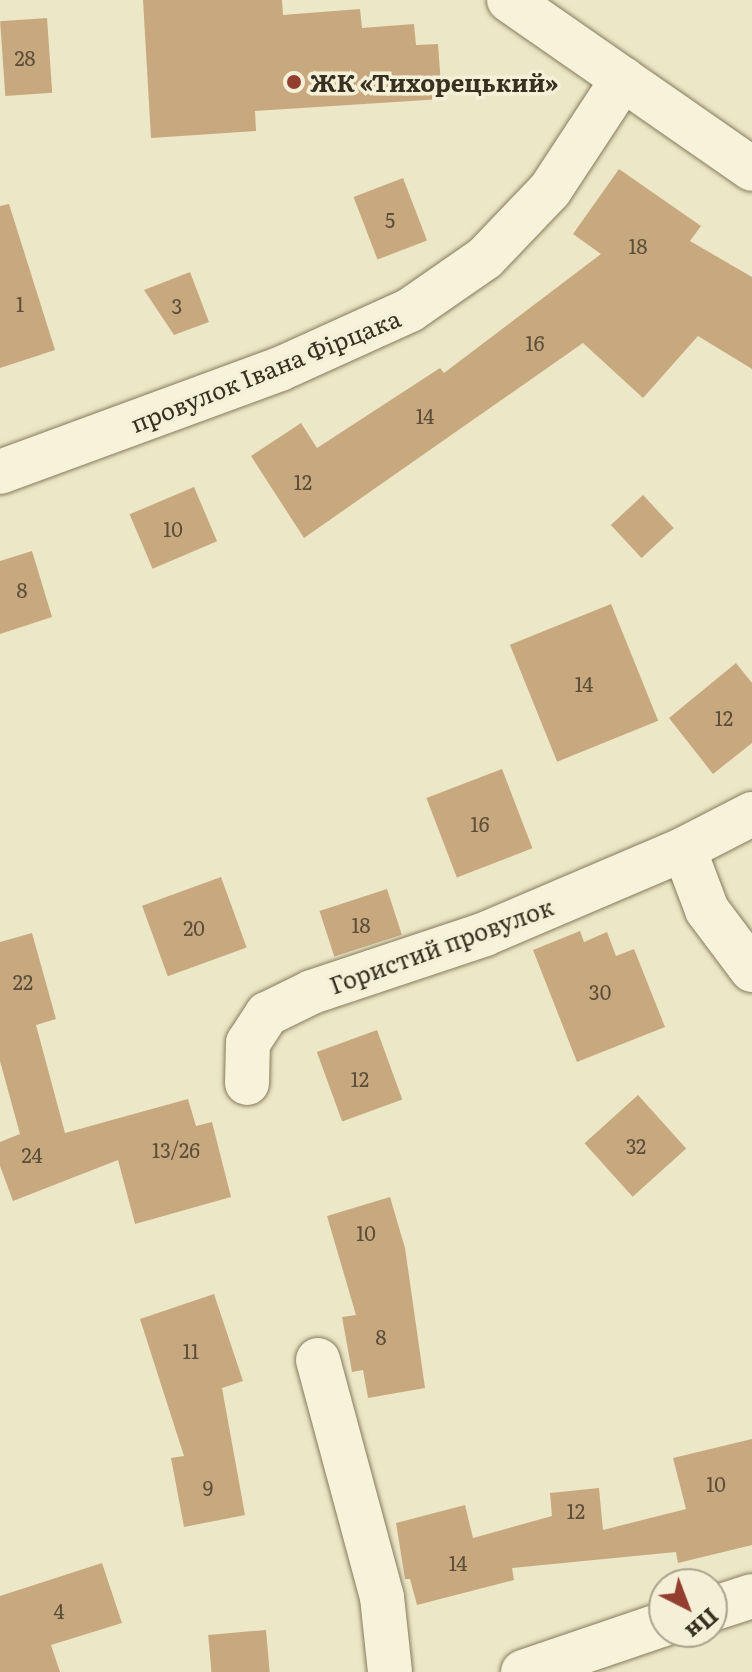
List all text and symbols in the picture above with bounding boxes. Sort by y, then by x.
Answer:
house number: 28 [14,45,36,69]
place label: ЖК «Тихорецький» [310,68,558,96]
marker: ЖК «Тихорецький» [285,73,303,91]
house number: 5 [385,207,395,231]
house number: 18 [628,233,648,257]
house number: 1 [16,291,24,315]
house number: 3 [172,293,182,317]
street label: провулок Івана Фірцака [126,303,404,437]
house number: 16 [526,330,544,354]
house number: 14 [416,403,434,427]
house number: 12 [294,469,312,493]
house number: 10 [163,516,183,540]
house number: 8 [16,577,28,601]
house number: 14 [575,671,593,695]
house number: 12 [715,705,733,729]
house number: 16 [471,811,489,835]
street label: Гористий провулок [325,891,557,999]
house number: 18 [351,912,371,936]
house number: 20 [183,915,205,939]
house number: 22 [13,969,33,993]
house number: 30 [589,979,611,1003]
house number: 12 [351,1066,369,1090]
house number: 32 [626,1133,646,1157]
house number: 13/26 [152,1137,200,1161]
house number: 24 [21,1142,43,1166]
house number: 10 [356,1220,376,1244]
house number: 8 [375,1324,387,1348]
house number: 11 [183,1338,199,1362]
house number: 10 [706,1471,726,1495]
house number: 9 [203,1475,213,1499]
house number: 12 [567,1498,585,1522]
house number: 14 [449,1550,467,1574]
north arrow [648,1568,728,1648]
house number: 4 [53,1598,65,1622]
text: Пн [679,1601,727,1648]

